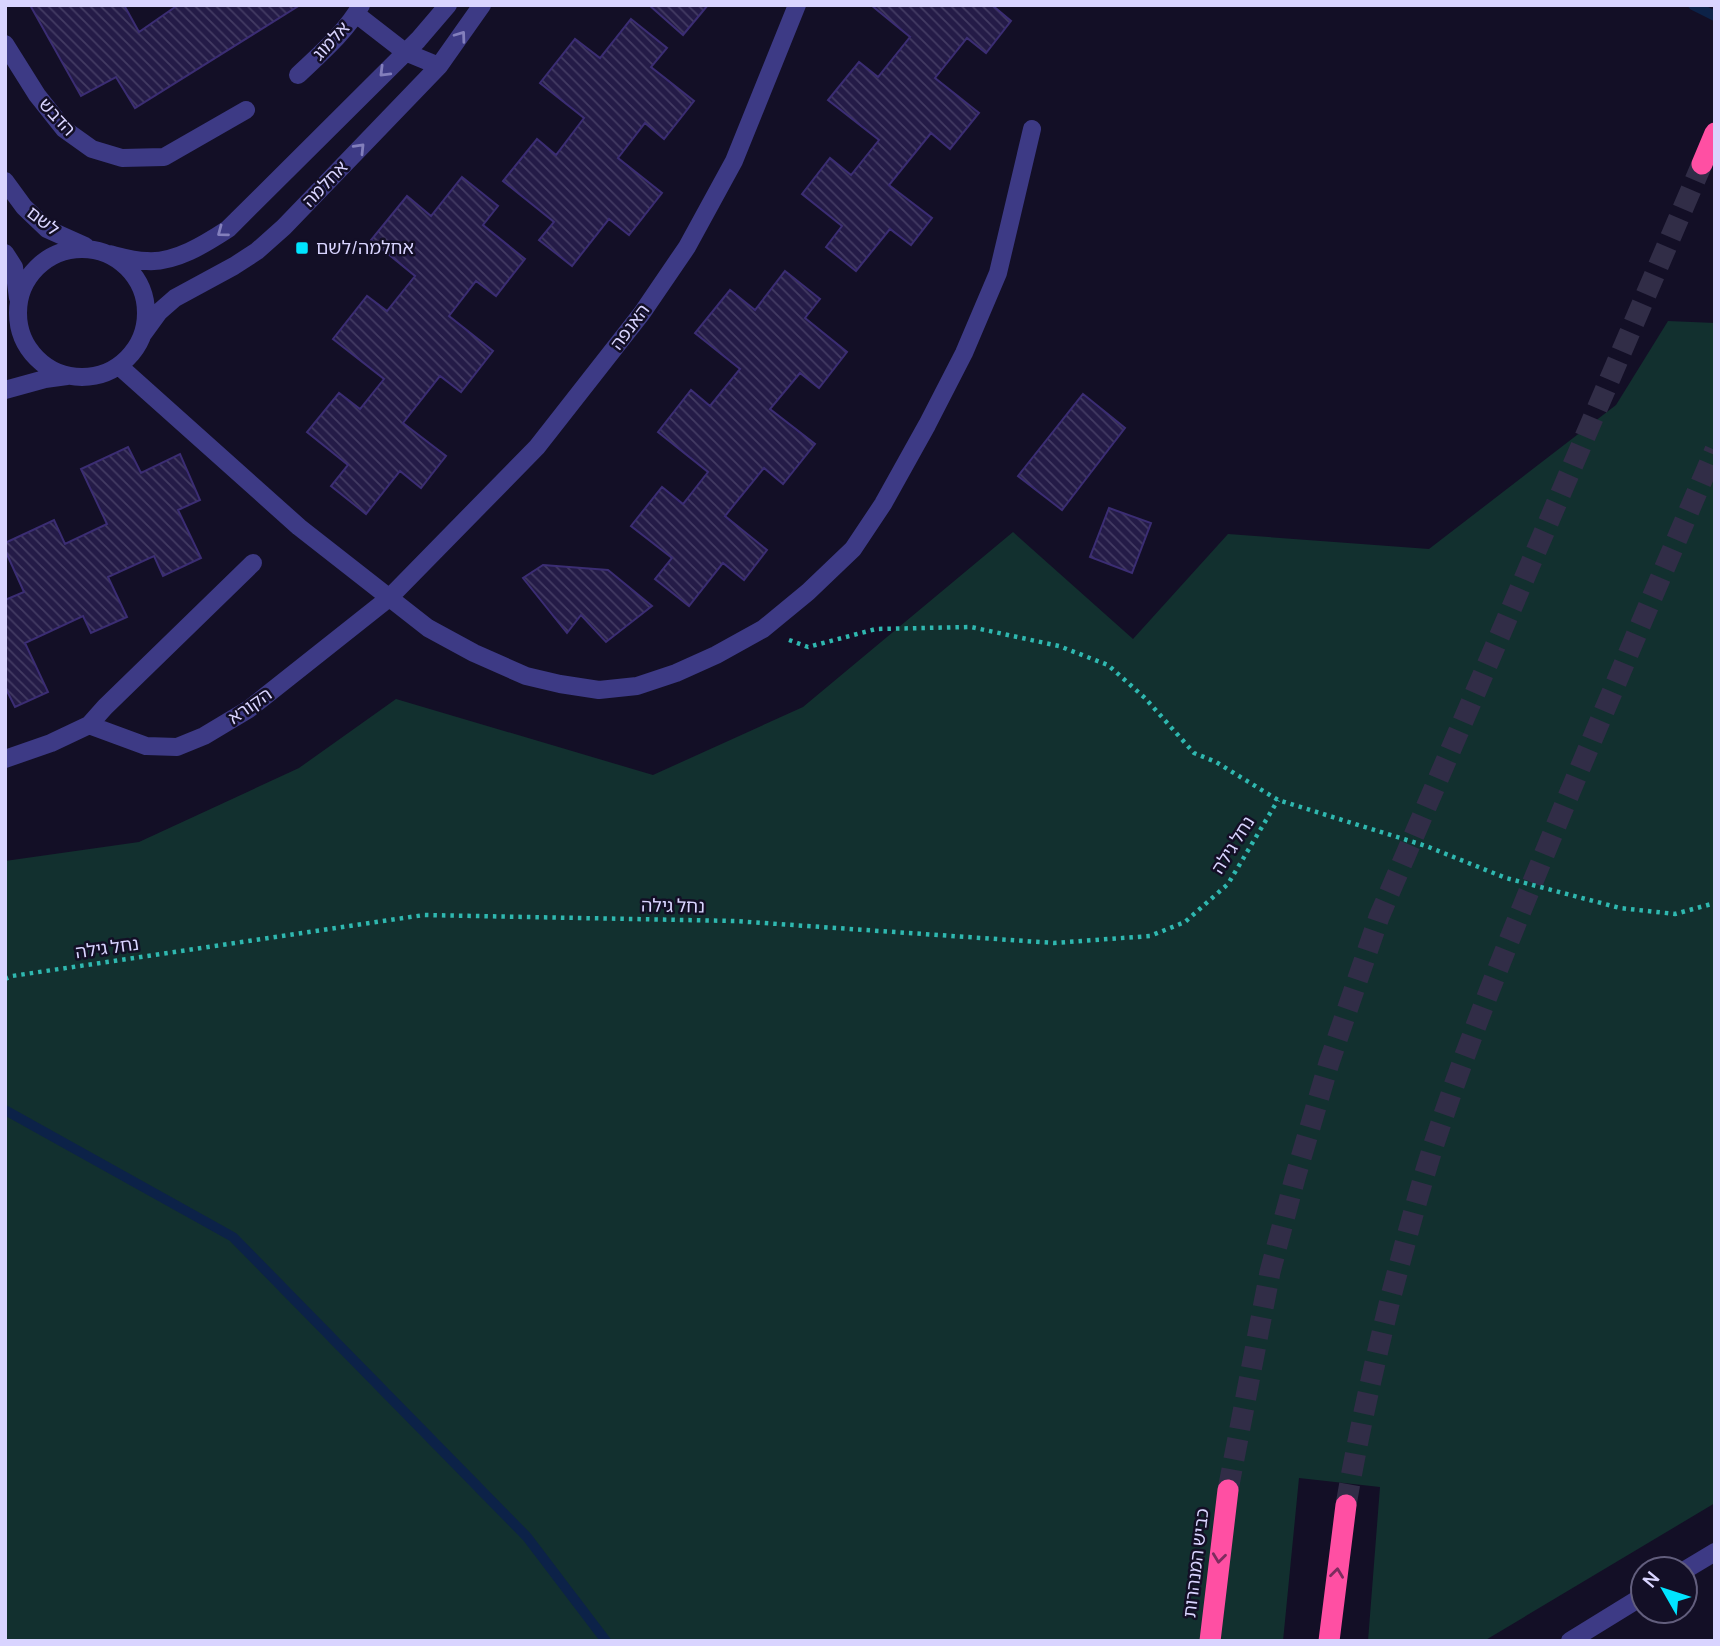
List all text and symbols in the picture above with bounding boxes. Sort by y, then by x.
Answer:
street label: אלמוג [306,16,354,65]
one-way arrow [452,31,465,44]
one-way arrow [380,64,393,77]
street label: הדבש [34,92,81,141]
one-way arrow [352,143,365,156]
street label: אחלמה [296,155,352,212]
street label: לשם [22,200,65,240]
one-way arrow [218,224,230,236]
place label: אחלמה/לשם [316,235,414,259]
marker: אחלמה/לשם [294,240,310,256]
street label: האנפה [604,299,654,354]
street label: הקורא [223,681,276,729]
street label: נחל גילה [1205,811,1259,878]
street label: נחל גילה [641,892,705,918]
street label: נחל גילה [74,931,140,963]
street label: כביש המנהרות [1176,1507,1214,1619]
one-way arrow [1211,1552,1226,1564]
north arrow [1629,1555,1699,1625]
text: N [1636,1566,1665,1593]
one-way arrow [1329,1567,1344,1579]

